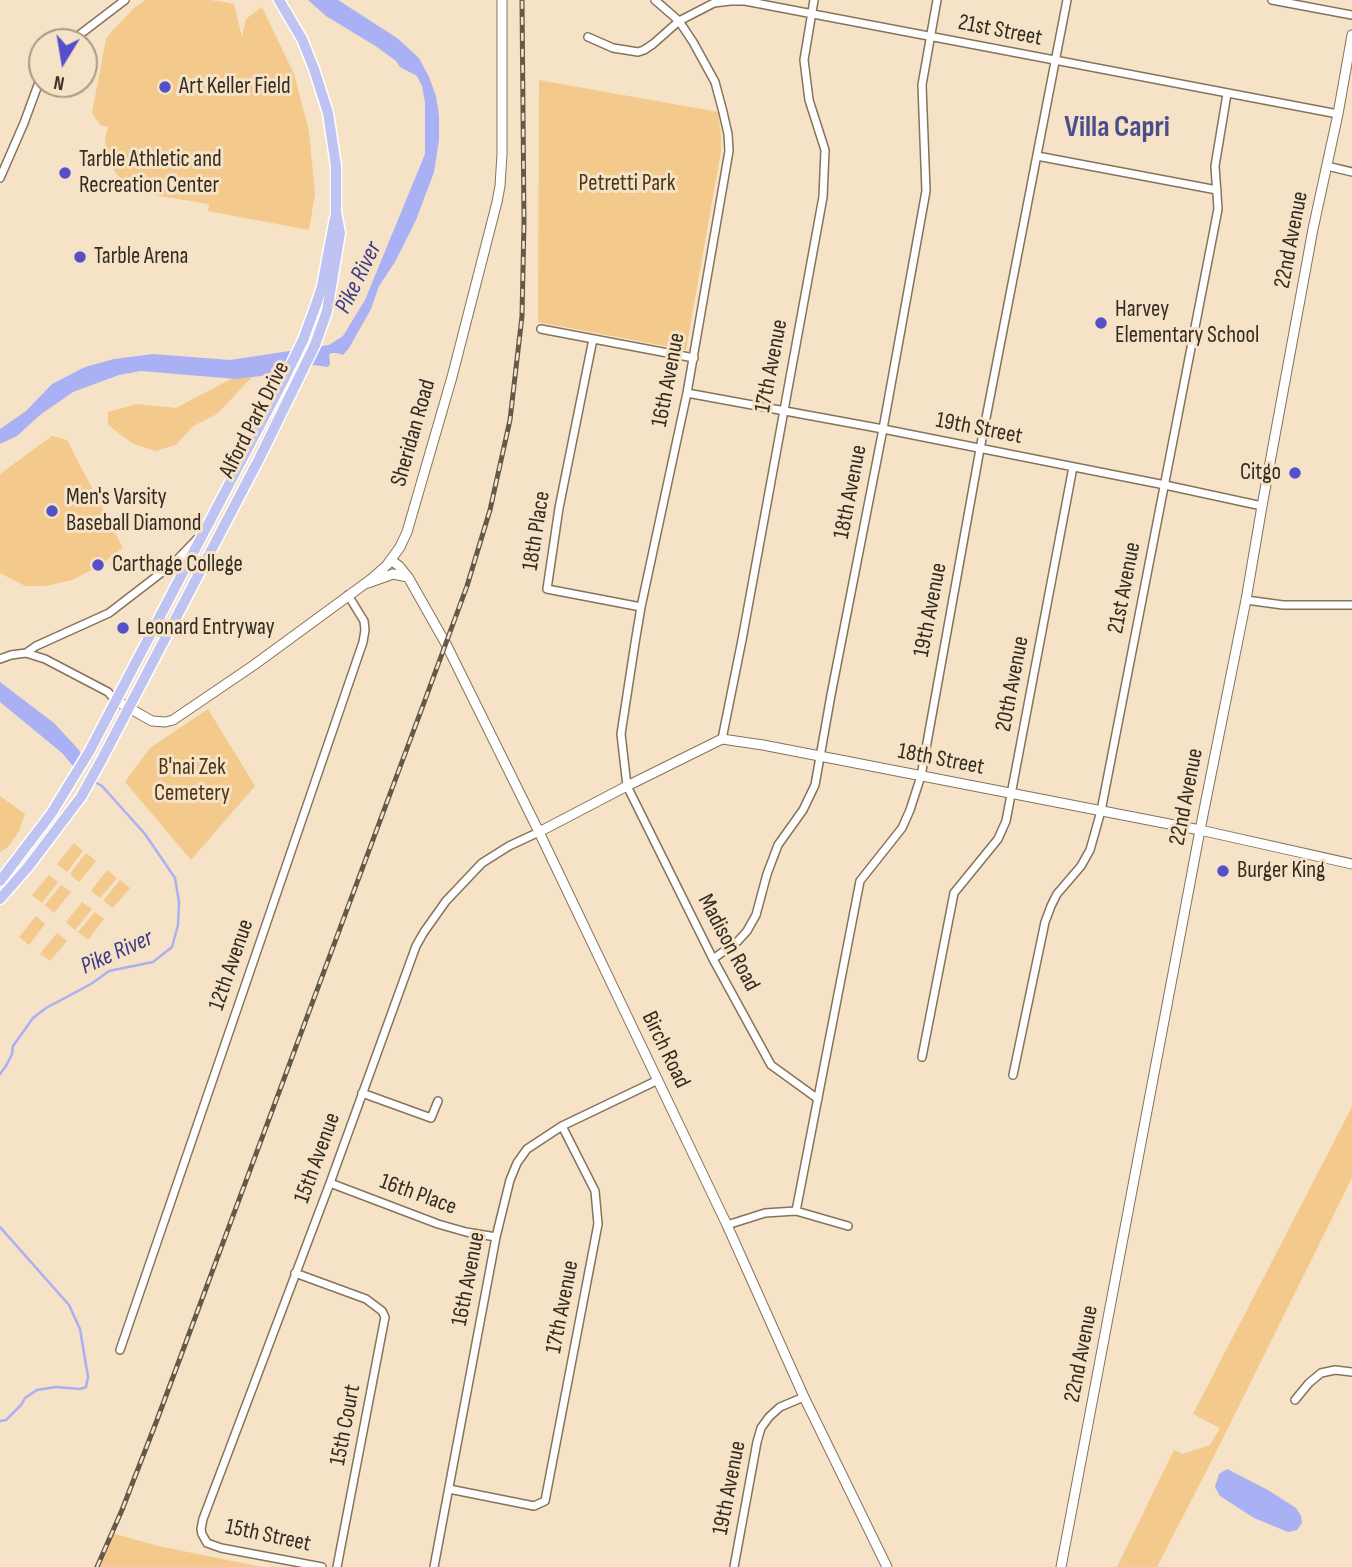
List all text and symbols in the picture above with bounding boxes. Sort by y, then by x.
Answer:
street label: 21st Street [956,9,1044,53]
north arrow [28,28,98,98]
text: N [52,70,66,94]
place label: Art Keller Field [179,73,291,101]
marker: Art Keller Field [157,79,173,95]
district label: Villa Capri [1064,110,1170,146]
place label: Tarble Athletic and Recreation Center [79,146,222,200]
marker: Tarble Athletic and Recreation Center [57,165,73,181]
park label: Petretti Park [579,170,675,198]
street label: 22nd Avenue [1269,189,1315,291]
water label: Pike River [329,237,389,319]
place label: Tarble Arena [94,243,188,271]
marker: Tarble Arena [72,249,88,265]
place label: Harvey Elementary School [1115,296,1259,350]
marker: Harvey Elementary School [1093,315,1109,331]
street label: 17th Avenue [749,317,795,415]
street label: 16th Avenue [646,331,692,429]
street label: Alford Park Drive [214,357,296,483]
street label: Sheridan Road [386,376,442,490]
street label: 19th Street [933,407,1025,451]
street label: 18th Avenue [828,443,874,541]
place label: Citgo [1240,459,1281,487]
marker: Citgo [1287,465,1303,481]
place label: Men's Varsity Baseball Diamond [66,484,201,538]
street label: 18th Place [517,489,557,573]
marker: Men's Varsity Baseball Diamond [44,503,60,519]
street label: 21st Avenue [1103,540,1147,636]
place label: Carthage College [112,551,243,579]
marker: Carthage College [90,557,106,573]
street label: 19th Avenue [908,561,954,659]
place label: Leonard Entryway [137,614,275,642]
marker: Leonard Entryway [115,620,131,636]
street label: 20th Avenue [990,634,1036,734]
street label: 18th Street [896,738,986,782]
street label: 22nd Avenue [1164,746,1210,848]
park label: B'nai Zek Cemetery [154,754,230,808]
place label: Burger King [1237,857,1325,885]
marker: Burger King [1215,863,1231,879]
street label: Madison Road [691,890,765,996]
street label: 12th Avenue [204,916,260,1014]
water label: Pike River [76,924,158,982]
street label: Birch Road [635,1007,695,1093]
street label: 15th Avenue [289,1109,347,1207]
street label: 16th Place [376,1168,460,1222]
street label: 16th Avenue [446,1230,492,1328]
street label: 17th Avenue [540,1258,586,1356]
street label: 22nd Avenue [1059,1303,1105,1405]
street label: 15th Court [325,1382,367,1468]
street label: 19th Avenue [707,1439,753,1537]
street label: 15th Street [223,1514,313,1558]

